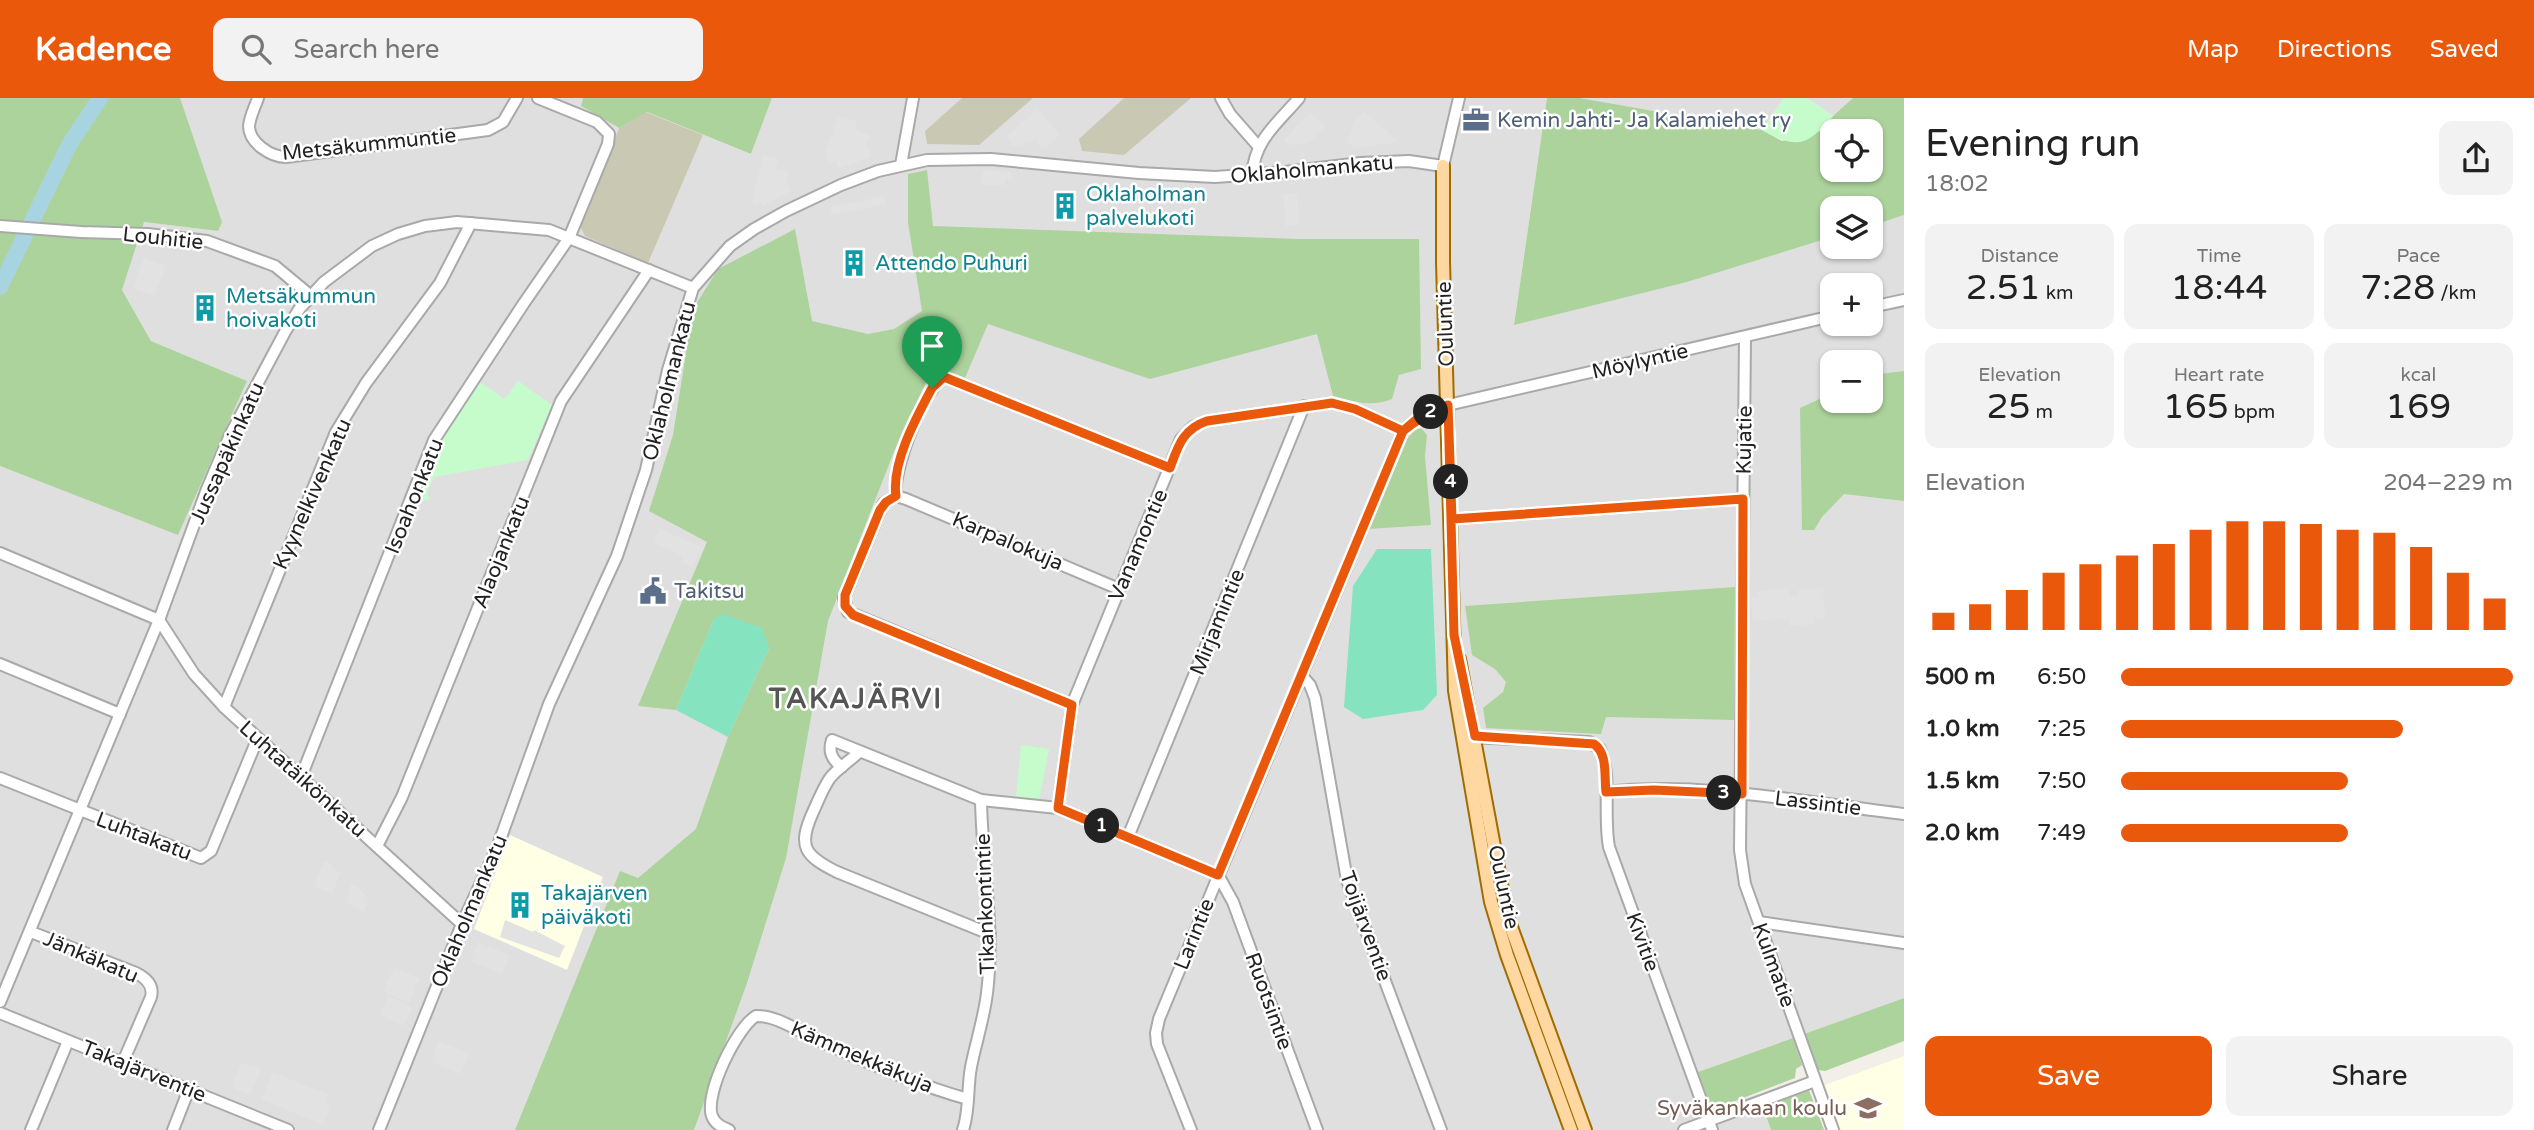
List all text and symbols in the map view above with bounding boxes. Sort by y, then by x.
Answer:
search box [213,18,703,81]
text: Kadence [35,30,171,69]
icon: search [237,30,275,68]
text: Search here [293,34,440,65]
text: Map [2187,35,2239,64]
text: Directions [2277,35,2392,64]
text: Saved [2430,35,2499,64]
office icon: Kemin Jahti- Ja Kalamiehet ry [1461,105,1491,135]
place label: Kemin Jahti- Ja Kalamiehet ry [1497,108,1791,133]
map controls [1820,119,1883,413]
button: locate [1820,119,1883,182]
text: Evening run [1925,121,2140,167]
button: share [2439,121,2513,195]
street label: Metsäkummuntie [281,123,457,166]
street label: Oklaholmankatu [1229,150,1395,189]
text: 18:02 [1925,170,1989,198]
place label: Oklaholman palvelukoti [1086,182,1206,231]
building icon: Oklaholman palvelukoti [1050,191,1080,221]
button: layers [1820,196,1883,259]
street label: Louhitie [121,222,205,255]
text: Distance [1981,245,2059,267]
text: Time [2197,245,2241,267]
text: Pace [2396,245,2440,267]
building icon: Attendo Puhuri [839,248,869,278]
place label: Attendo Puhuri [875,251,1028,276]
text: 2.51 [1966,267,2041,309]
text: 18:44 [2170,267,2268,309]
text: 7:28 [2360,267,2435,309]
button: + [1820,273,1883,336]
street label: Ouluntie [1432,281,1459,367]
text: km [2041,282,2074,304]
text: /km [2435,282,2476,304]
place label: Metsäkummun hoivakoti [226,284,376,333]
building icon: Metsäkummun hoivakoti [190,293,220,323]
street label: Oklaholmankatu [638,299,701,464]
pin [902,316,962,388]
icon: arrive [913,327,951,365]
street label: Möylyntie [1590,338,1691,385]
button: − [1820,350,1883,413]
text: Elevation [1978,364,2061,386]
text: Heart rate [2174,364,2264,386]
text: kcal [2400,364,2436,386]
street label: Jussapäkinkatu [185,378,270,528]
text: 25 [1986,386,2030,428]
text: 165 [2163,386,2229,428]
text: 169 [2385,386,2451,428]
pin: 2 [1414,394,1448,430]
text: 2 [1425,400,1436,422]
text: m [2030,401,2053,423]
text: bpm [2229,401,2275,423]
street label: Kujatie [1731,405,1758,475]
street label: Kyynelkivenkatu [268,415,357,573]
street label: Isoahonkatu [380,435,449,558]
pin: 4 [1434,464,1468,500]
text: Elevation [1925,469,2026,497]
text: 204–229 m [2383,469,2513,497]
text: 4 [1445,470,1456,492]
street label: Vanamontie [1104,485,1173,605]
street label: Alaojankatu [468,492,535,612]
street label: Karpalokuja [948,507,1067,576]
street label: Mirjamintie [1185,565,1250,679]
public building icon: Takitsu [638,576,668,606]
place label: Takitsu [674,579,744,604]
text: 500 m [1925,663,1995,691]
text: 6:50 [2037,663,2086,691]
district label: TAKAJÄRVI [768,682,943,716]
text: 1.0 km [1925,715,2000,743]
text: 7:25 [2037,715,2086,743]
street label: Luhtatäikönkatu [234,716,371,843]
text: 1.5 km [1925,767,2000,795]
text: 7:50 [2037,767,2086,795]
pin: 3 [1706,776,1742,810]
text: 3 [1718,781,1729,803]
street label: Lassintie [1773,786,1863,821]
street label: Luhtakatu [92,807,195,866]
pin: 1 [1084,808,1120,844]
text: 1 [1096,814,1107,836]
text: 2.0 km [1925,819,2000,847]
text: 7:49 [2037,819,2086,847]
street label: Oklaholmankatu [426,831,513,991]
street label: Tikankontintie [971,833,1000,975]
street label: Ouluntie [1482,843,1525,932]
street label: Toijärventie [1334,868,1397,985]
place label: Takajärven päiväkoti [541,881,648,930]
building icon: Takajärven päiväkoti [505,890,535,920]
street label: Larintie [1169,895,1220,974]
street label: Kivitie [1620,909,1665,975]
street label: Kulmatie [1747,920,1800,1011]
street label: Jänkäkatu [39,926,142,989]
street label: Ruotsintie [1239,949,1298,1053]
street label: Kämmekkäkuja [787,1016,937,1099]
street label: Takajärventie [78,1035,210,1108]
button: Save [1925,1036,2212,1116]
button: Share [2226,1036,2513,1116]
school or university icon: Syväkankaan koulu [1853,1093,1883,1123]
place label: Syväkankaan koulu [1657,1096,1847,1121]

